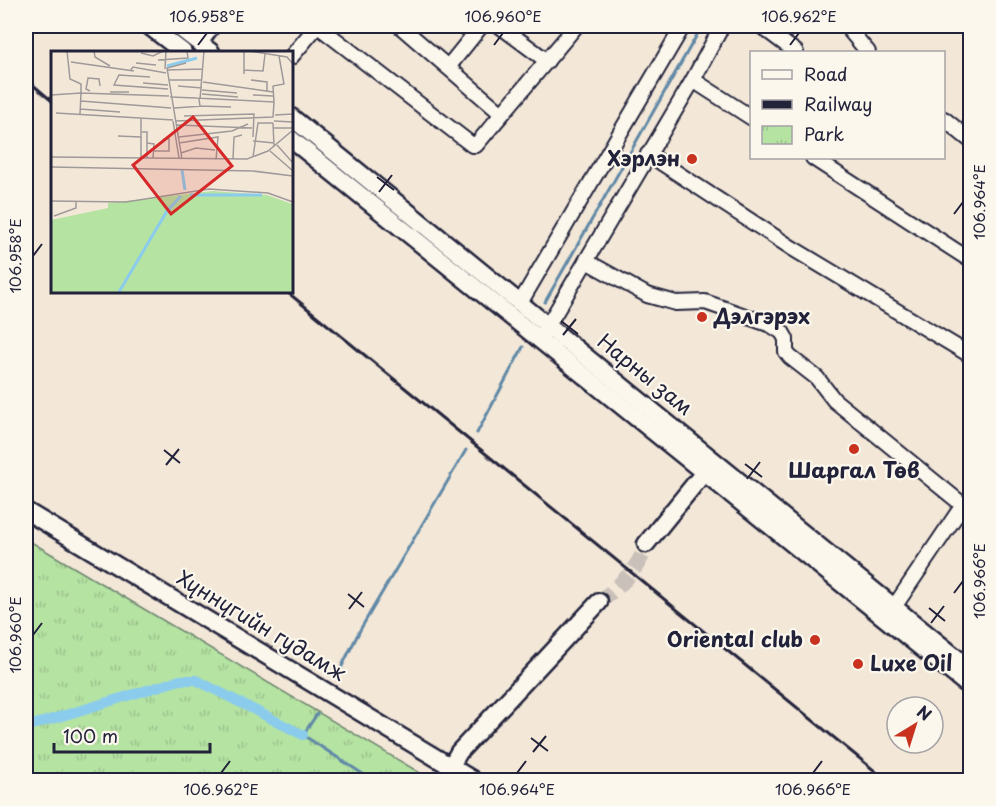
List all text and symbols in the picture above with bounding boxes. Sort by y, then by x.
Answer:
text: 106.958°E [169,4,245,27]
text: 106.960°E [464,4,542,27]
text: 106.962°E [761,4,837,27]
inset map [51,51,292,292]
legend [750,51,945,159]
text: Road [804,60,848,87]
text: Railway [804,90,872,117]
text: Park [804,120,844,147]
place label: Хэрлэн [608,141,680,173]
marker: Хэрлэн [685,152,699,166]
text: 106.964°E [967,164,990,240]
text: 106.958°E [3,218,26,294]
place label: Дэлгэрэх [713,299,810,331]
marker: Дэлгэрэх [695,310,709,324]
street label: Нарны зам [591,325,701,422]
marker: Шаргал Төв [847,442,861,456]
place label: Шаргал Төв [788,453,920,485]
text: 106.966°E [967,543,990,619]
street label: Хүннүгийн гудамж [171,561,353,688]
text: 106.960°E [3,596,26,674]
place label: Oriental club [667,622,803,654]
marker: Oriental club [808,633,822,647]
place label: Luxe Oil [870,646,952,678]
marker: Luxe Oil [851,657,865,671]
north arrow [885,695,945,755]
text: N [912,699,937,726]
scale bar [54,716,210,754]
text: 100 m [63,722,118,749]
text: 106.962°E [183,777,259,800]
text: 106.964°E [479,777,555,800]
text: 106.966°E [775,777,851,800]

